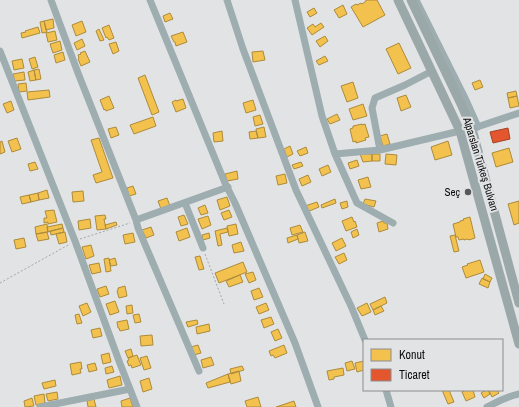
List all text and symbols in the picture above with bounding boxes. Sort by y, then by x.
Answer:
street label: Alparslan Türkeş Bulvarı [460,114,502,213]
place label: Seç [444,185,460,199]
marker: Seç [463,187,473,197]
legend [363,339,503,391]
text: Konut [399,347,425,363]
text: Ticaret [399,367,430,383]

